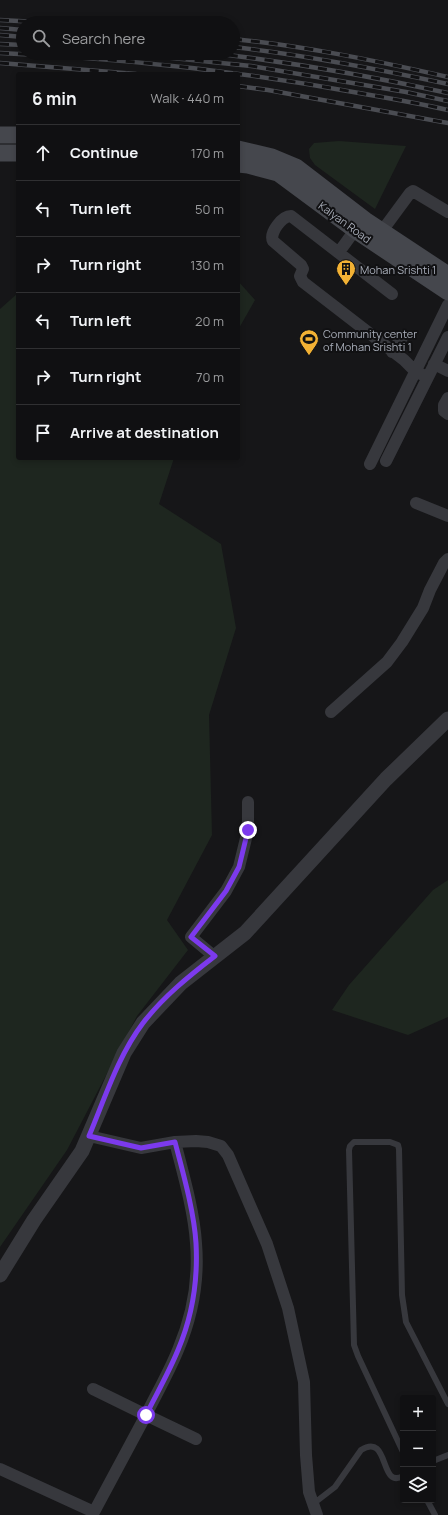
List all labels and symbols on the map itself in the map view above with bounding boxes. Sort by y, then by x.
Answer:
street label: Kalyan Road [316,198,374,246]
building icon: Mohan Srishti 1 [335,258,357,286]
place label: Mohan Srishti 1 [360,262,436,277]
place label: Community center of Mohan Srishti 1 [323,326,417,354]
sports icon: Community center of Mohan Srishti 1 [298,328,320,356]
route end [239,821,257,839]
route start [137,1406,155,1424]

